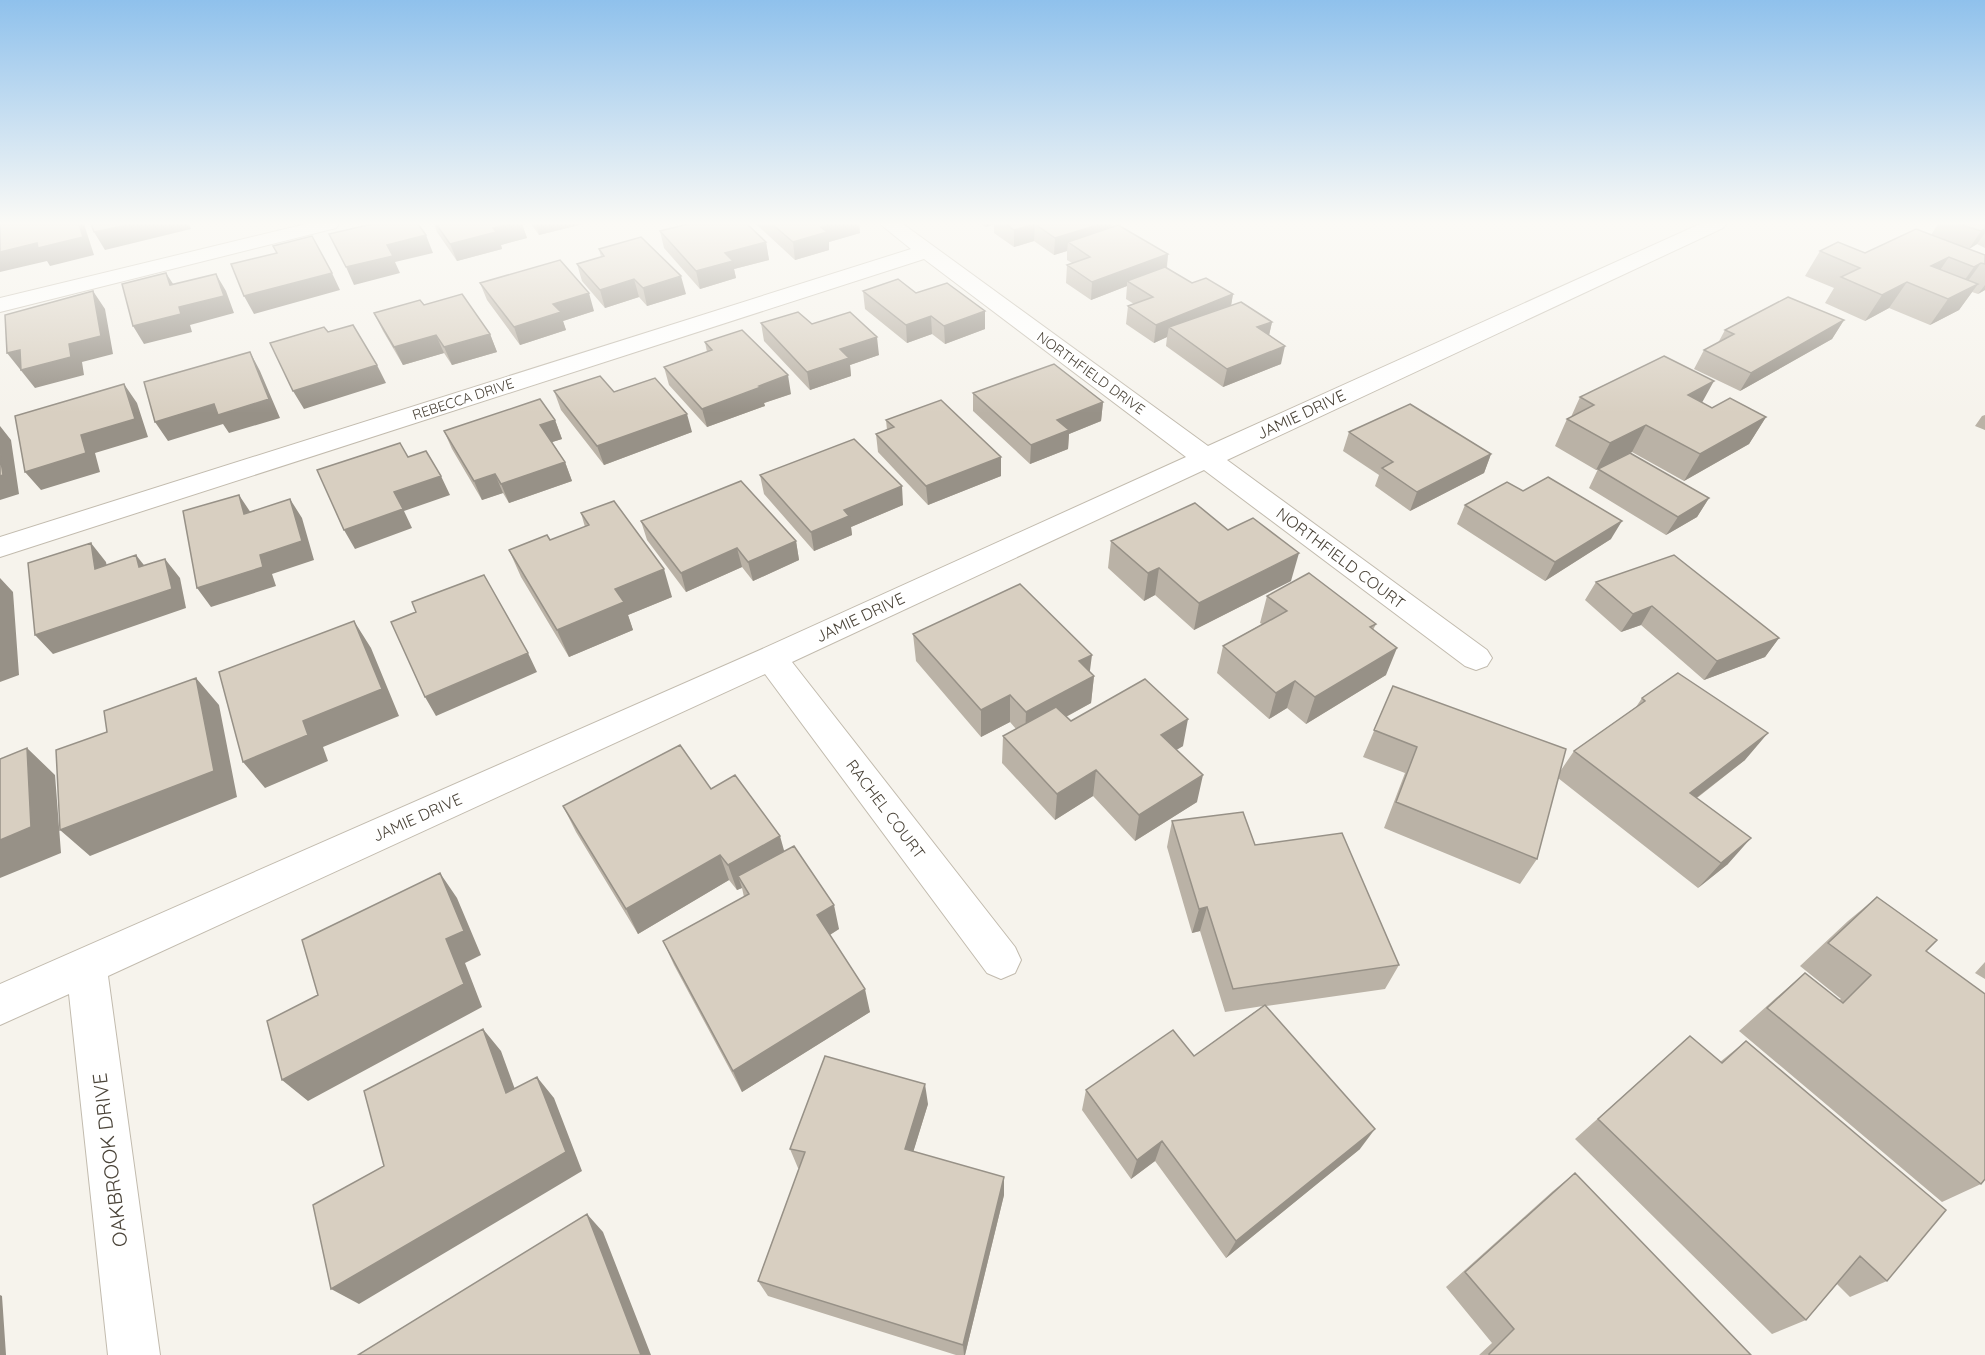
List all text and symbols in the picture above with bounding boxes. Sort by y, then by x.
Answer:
street label: NORTHFIELD DRIVE [1033,328,1149,418]
street label: REBECCA DRIVE [410,374,516,424]
street label: JAMIE DRIVE [1253,385,1349,443]
street label: NORTHFIELD COURT [1273,503,1410,613]
street label: JAMIE DRIVE [812,588,908,646]
street label: RACHEL COURT [842,755,930,863]
street label: JAMIE DRIVE [369,788,465,846]
street label: OAKBROOK DRIVE [86,1072,133,1248]

